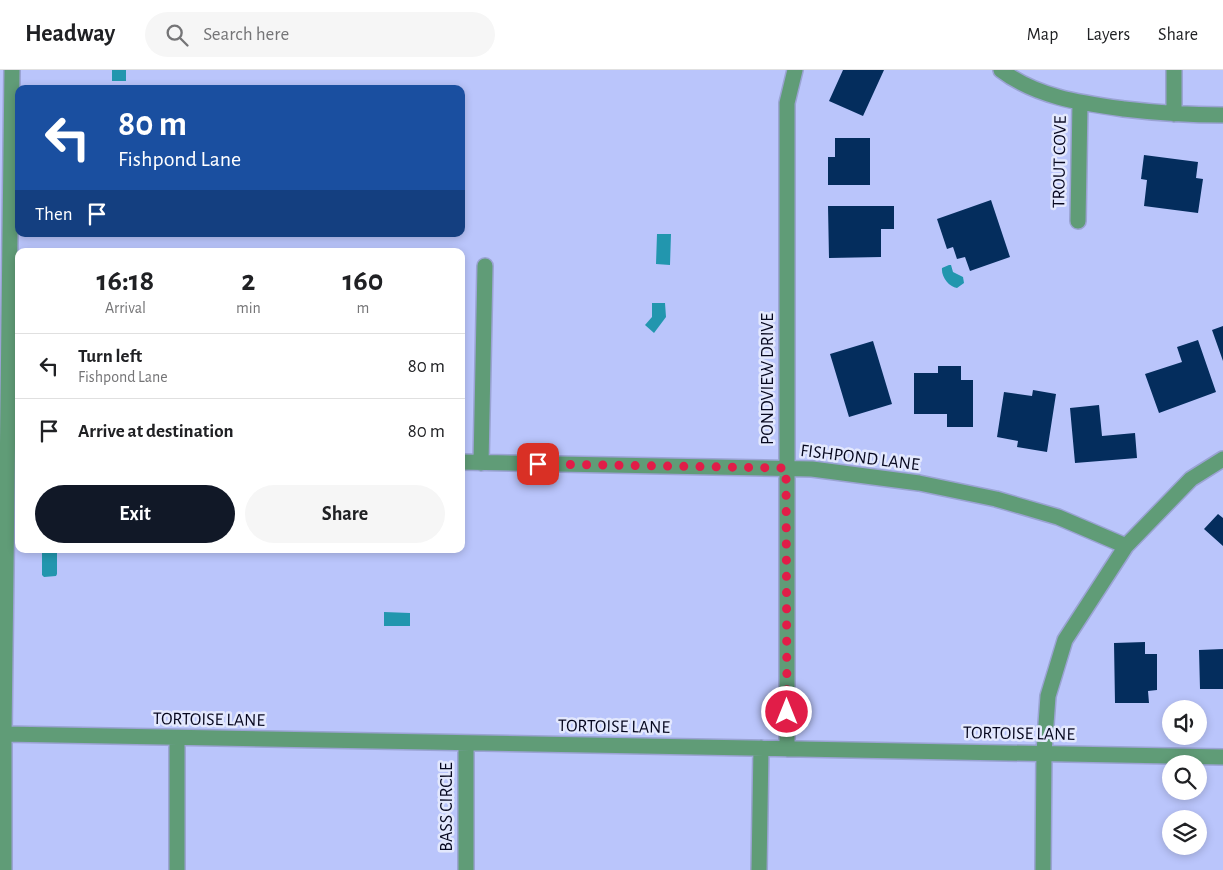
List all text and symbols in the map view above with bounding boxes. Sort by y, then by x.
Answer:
search box [145,12,495,57]
icon: search [163,21,191,49]
text: Headway [25,22,115,46]
text: Search here [203,25,289,44]
text: Map [1027,26,1058,44]
text: Layers [1086,26,1130,44]
text: Share [1158,26,1198,44]
icon: left [35,105,100,170]
text: 80 m [118,107,187,142]
street label: TROUT COVE [1050,115,1070,208]
text: Fishpond Lane [118,148,241,170]
icon: arrive [83,200,111,228]
text: Then [35,205,73,224]
text: 16:18 [97,266,154,296]
text: 2 [241,266,255,296]
text: 160 [342,266,383,296]
text: Arrival [105,300,146,316]
text: min [236,300,261,316]
text: m [357,300,369,316]
street label: PONDVIEW DRIVE [759,313,777,445]
text: Turn left [78,347,142,366]
icon: left [35,352,63,380]
text: 80 m [408,357,445,376]
text: Fishpond Lane [78,369,168,385]
icon: arrive [35,417,63,445]
text: Arrive at destination [78,422,234,441]
text: 80 m [408,422,445,441]
street label: FISHPOND LANE [799,442,921,474]
pin [517,443,559,485]
icon: arrive [524,450,552,478]
button: Exit [35,485,235,543]
button: Share [245,485,445,543]
position arrow [760,685,812,737]
map controls [1162,700,1207,855]
button: sound [1162,700,1207,745]
street label: TORTOISE LANE [153,710,266,730]
street label: TORTOISE LANE [558,717,671,737]
street label: TORTOISE LANE [963,724,1076,744]
button: search [1162,755,1207,800]
street label: BASS CIRCLE [438,762,456,852]
button: layers [1162,810,1207,855]

